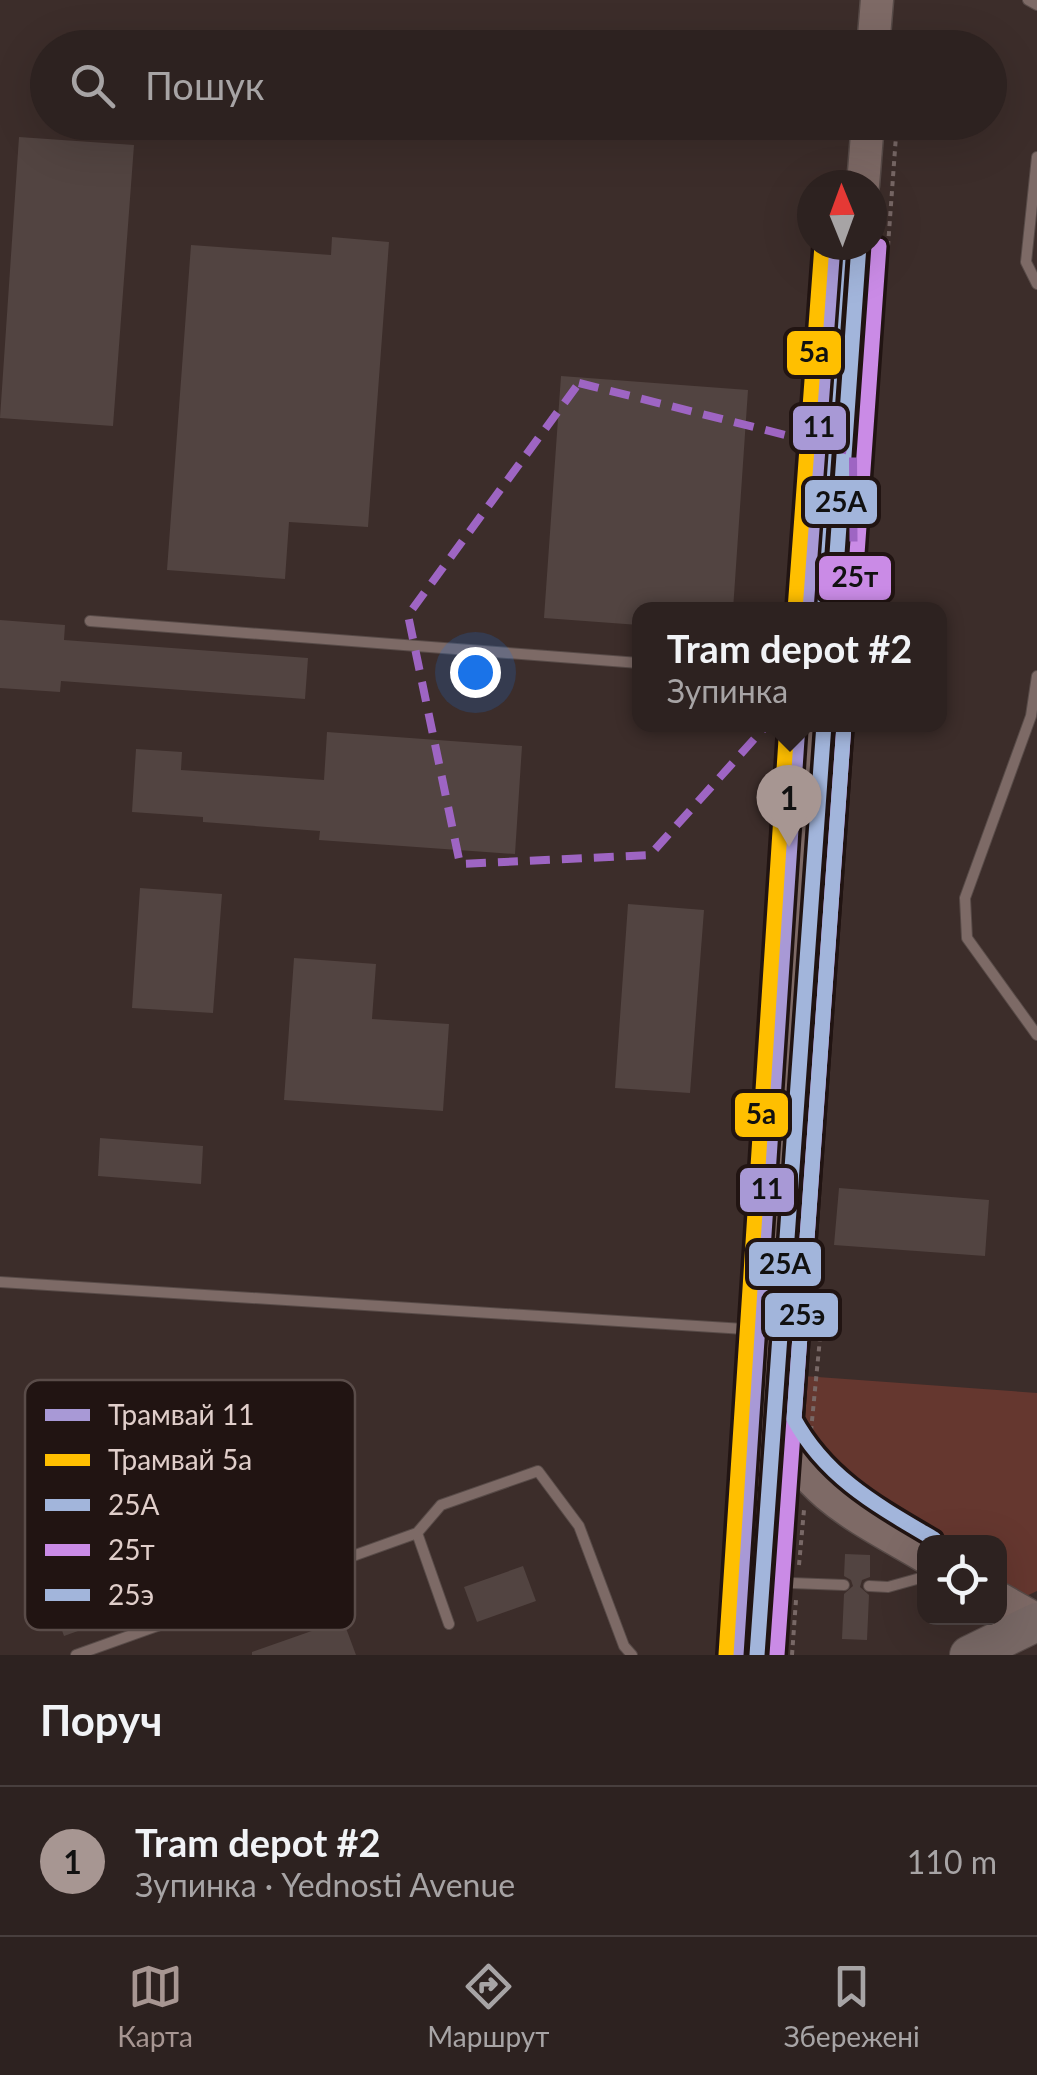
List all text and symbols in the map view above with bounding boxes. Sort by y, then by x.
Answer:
search box [30,30,1007,140]
icon: search [65,58,120,113]
text: Пошук [145,62,264,108]
north arrow [797,170,887,260]
line badge: 5а [785,329,843,377]
text: 5а [799,334,829,368]
line badge: 11 [791,404,848,452]
text: 11 [803,409,835,443]
line badge: 25А [803,478,879,526]
text: 25А [815,484,868,518]
line badge: 25т [817,554,893,602]
text: 25т [832,559,879,593]
popup [632,602,947,732]
text: Tram depot #2 [667,625,912,671]
your location [450,647,501,698]
text: Зупинка [667,671,788,710]
pin: 1 [756,764,822,847]
line badge: 5а [733,1091,790,1139]
text: 5а [746,1096,776,1130]
line badge: 11 [738,1166,796,1214]
text: 11 [751,1171,783,1205]
line badge: 25А [747,1240,823,1288]
text: 25А [759,1246,812,1280]
line badge: 25э [763,1291,840,1339]
text: 25э [779,1297,825,1331]
legend [25,1380,355,1630]
text: Трамвай 11 [108,1397,254,1431]
text: Трамвай 5а [108,1442,252,1476]
text: 25А [108,1487,159,1521]
text: 25т [108,1532,155,1566]
map controls [917,1535,1007,1625]
button: locate [917,1535,1007,1625]
text: 25э [108,1577,154,1611]
text: Поруч [40,1695,162,1745]
text: Tram depot #2 [135,1819,381,1865]
text: 1 [63,1842,82,1881]
text: 110 m [907,1842,997,1881]
text: Зупинка · Yednosti Avenue [135,1865,515,1904]
tab: Карта [117,1959,193,2053]
tab: Маршрут [427,1959,549,2053]
tab: Збережені [784,1959,920,2053]

